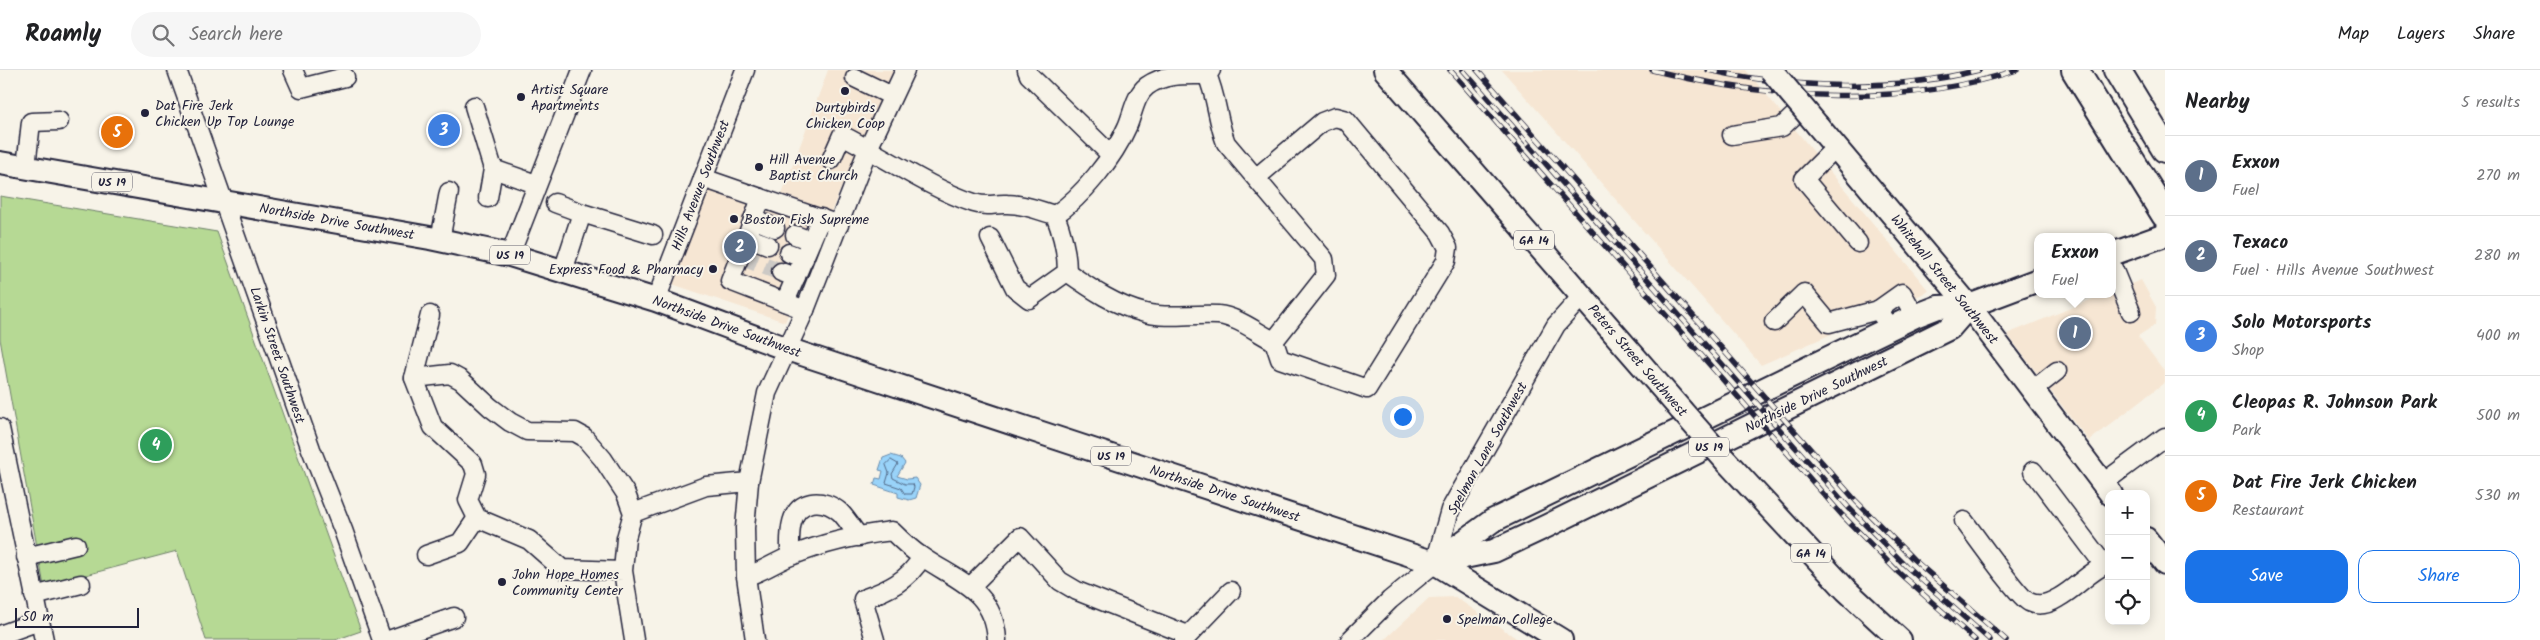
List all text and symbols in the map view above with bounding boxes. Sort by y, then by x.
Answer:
search box [131,12,481,57]
text: Roamly [25,15,101,54]
text: Search here [189,20,283,50]
text: Map [2338,20,2369,49]
text: Layers [2397,20,2445,49]
text: Share [2473,20,2515,49]
icon: search [149,21,177,49]
place label: Artist Square Apartments [531,79,609,117]
marker: Durtybirds Chicken Coop [839,85,851,97]
text: Nearby [2185,86,2250,119]
text: 5 results [2461,90,2520,115]
marker: Artist Square Apartments [515,91,527,103]
place label: Dat Fire Jerk Chicken Up Top Lounge [155,95,295,133]
place label: Durtybirds Chicken Coop [805,97,885,135]
marker: Dat Fire Jerk Chicken Up Top Lounge [139,107,151,119]
pin: 3 [428,111,460,149]
pin: 5 [101,113,133,151]
street label: Hills Avenue Southwest [666,116,736,254]
text: Exxon [2232,148,2280,178]
place label: Hill Avenue Baptist Church [769,149,858,187]
marker: Hill Avenue Baptist Church [753,161,765,173]
text: 1 [2199,163,2203,188]
text: 270 m [2476,163,2520,188]
road number: US 19 [92,172,132,191]
text: Fuel [2232,178,2259,203]
street label: Northside Drive Southwest [258,198,417,247]
place label: Boston Fish Supreme [744,209,870,231]
street label: Whitehall Street Southwest [1885,210,2004,350]
marker: Boston Fish Supreme [728,213,740,225]
pin: 2 [724,228,756,266]
text: Texaco [2232,228,2288,258]
road number: GA 14 [1514,230,1554,250]
popup [2034,233,2116,298]
text: Exxon [2051,238,2099,268]
text: 2 [2196,243,2206,268]
text: 280 m [2474,243,2520,268]
road number: US 19 [490,246,530,264]
text: Fuel · Hills Avenue Southwest [2232,258,2434,283]
place label: Express Food & Pharmacy [549,259,703,281]
marker: Express Food & Pharmacy [707,263,719,275]
text: Fuel [2051,268,2078,293]
street label: Larkin Street Southwest [243,284,311,427]
street label: Northside Drive Southwest [649,290,805,364]
street label: Peters Street Southwest [1582,299,1693,422]
text: Solo Motorsports [2232,308,2371,338]
pin: 1 [2059,314,2091,352]
text: 3 [2197,323,2205,348]
text: 400 m [2476,323,2520,348]
text: Shop [2232,338,2264,363]
street label: Northside Drive Southwest [1741,350,1892,439]
street label: Spelman Lane Southwest [1442,378,1534,519]
text: Cleopas R. Johnson Park [2232,388,2437,418]
text: 4 [2197,403,2205,428]
text: 500 m [2476,403,2520,428]
your location [1390,404,1416,430]
text: Park [2232,418,2261,443]
pin: 4 [140,426,172,464]
road number: US 19 [1689,438,1729,457]
road number: US 19 [1091,446,1131,466]
street label: Northside Drive Southwest [1147,459,1303,529]
text: Dat Fire Jerk Chicken [2232,468,2417,498]
text: 5 [2197,483,2205,508]
text: 530 m [2475,483,2520,508]
map controls [2105,490,2150,625]
button: + [2105,490,2150,535]
text: Restaurant [2232,498,2304,523]
button: − [2105,535,2150,580]
road number: GA 14 [1791,543,1831,562]
button: Save [2185,550,2348,603]
button: Share [2358,550,2520,603]
place label: John Hope Homes Community Center [512,564,624,602]
marker: John Hope Homes Community Center [496,576,508,588]
button: locate [2105,580,2150,625]
scale bar [15,605,139,628]
text: 50 m [22,606,53,628]
place label: Spelman College [1457,609,1553,631]
marker: Spelman College [1441,613,1453,625]

